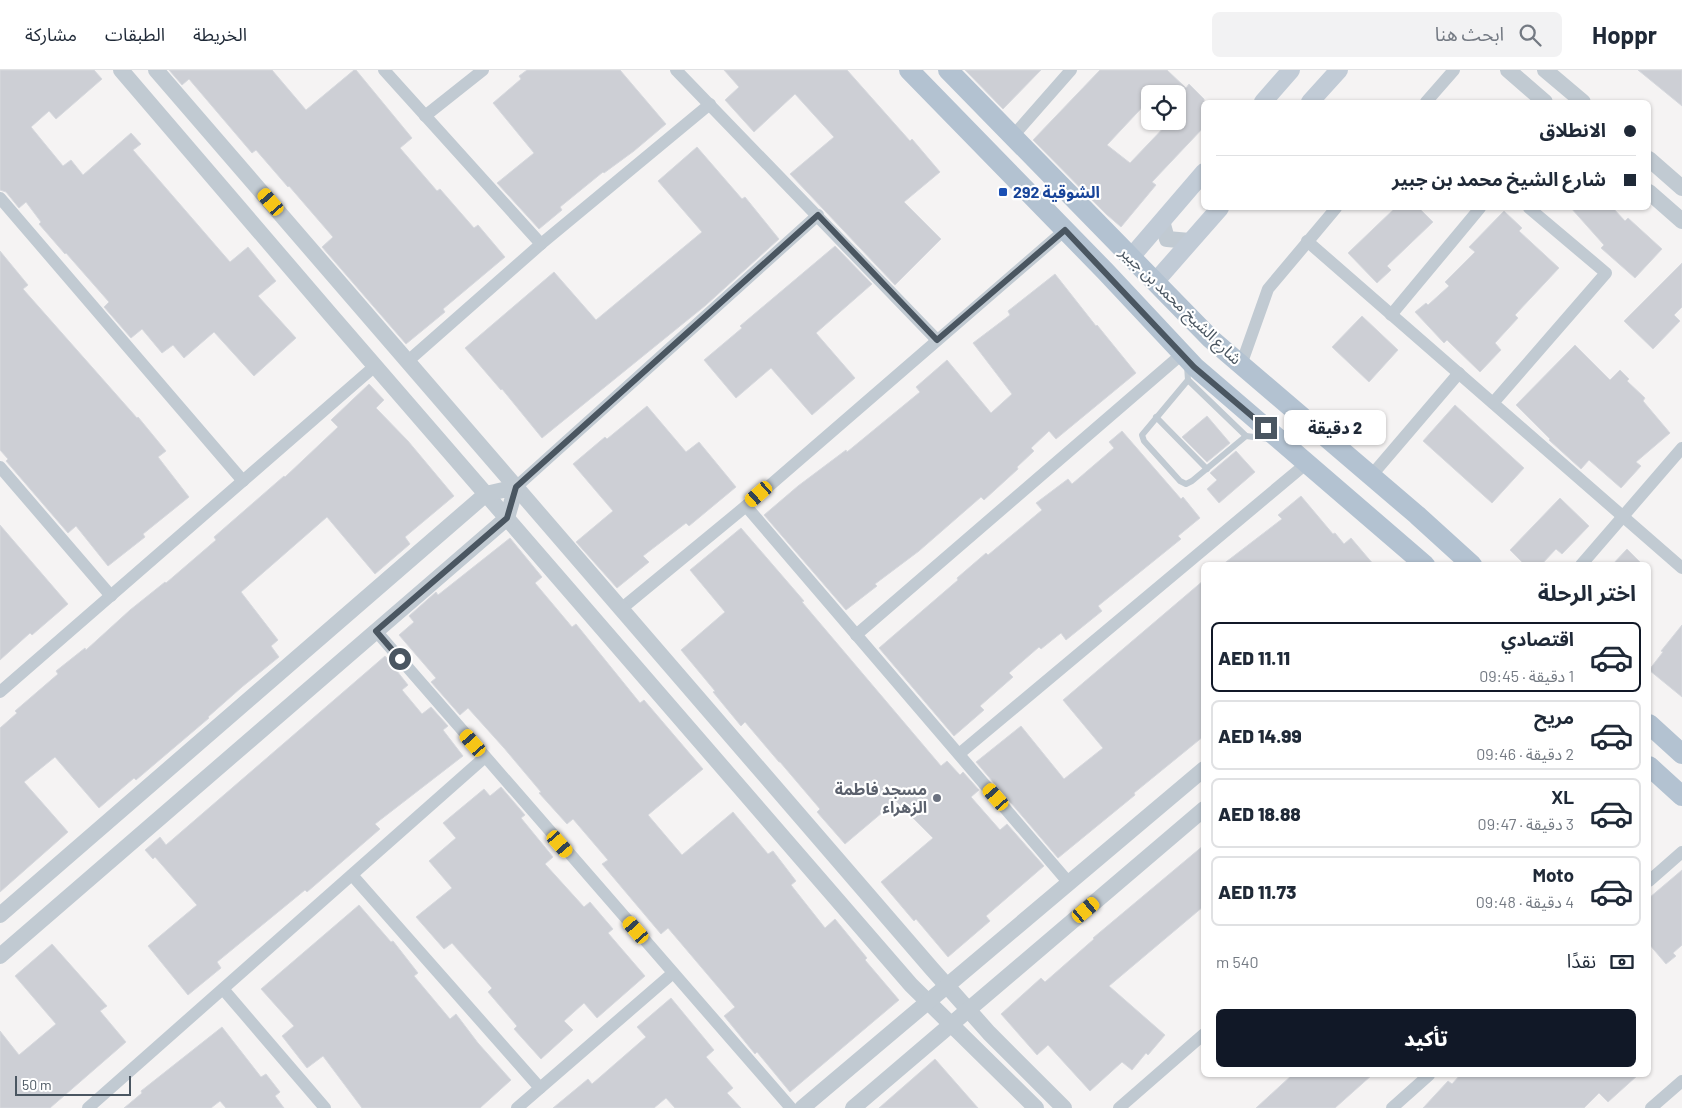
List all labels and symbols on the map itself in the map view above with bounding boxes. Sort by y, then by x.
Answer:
place label: الشوقية 292 [1013,182,1100,202]
car [255,186,286,218]
marker: الشوقية 292 [997,186,1009,198]
street label: شارع الشيخ محمد بن جبير [1113,241,1246,370]
callout: 2 دقيقة [1284,410,1386,446]
route end [1255,417,1277,439]
car [742,478,775,510]
route start [389,648,411,670]
car [457,727,488,759]
place label: مسجد فاطمة الزهراء [835,779,927,817]
car [980,781,1011,813]
marker: مسجد فاطمة الزهراء [931,792,943,804]
car [544,828,575,860]
car [1069,895,1102,925]
car [620,914,651,946]
scale bar [15,1073,131,1096]

